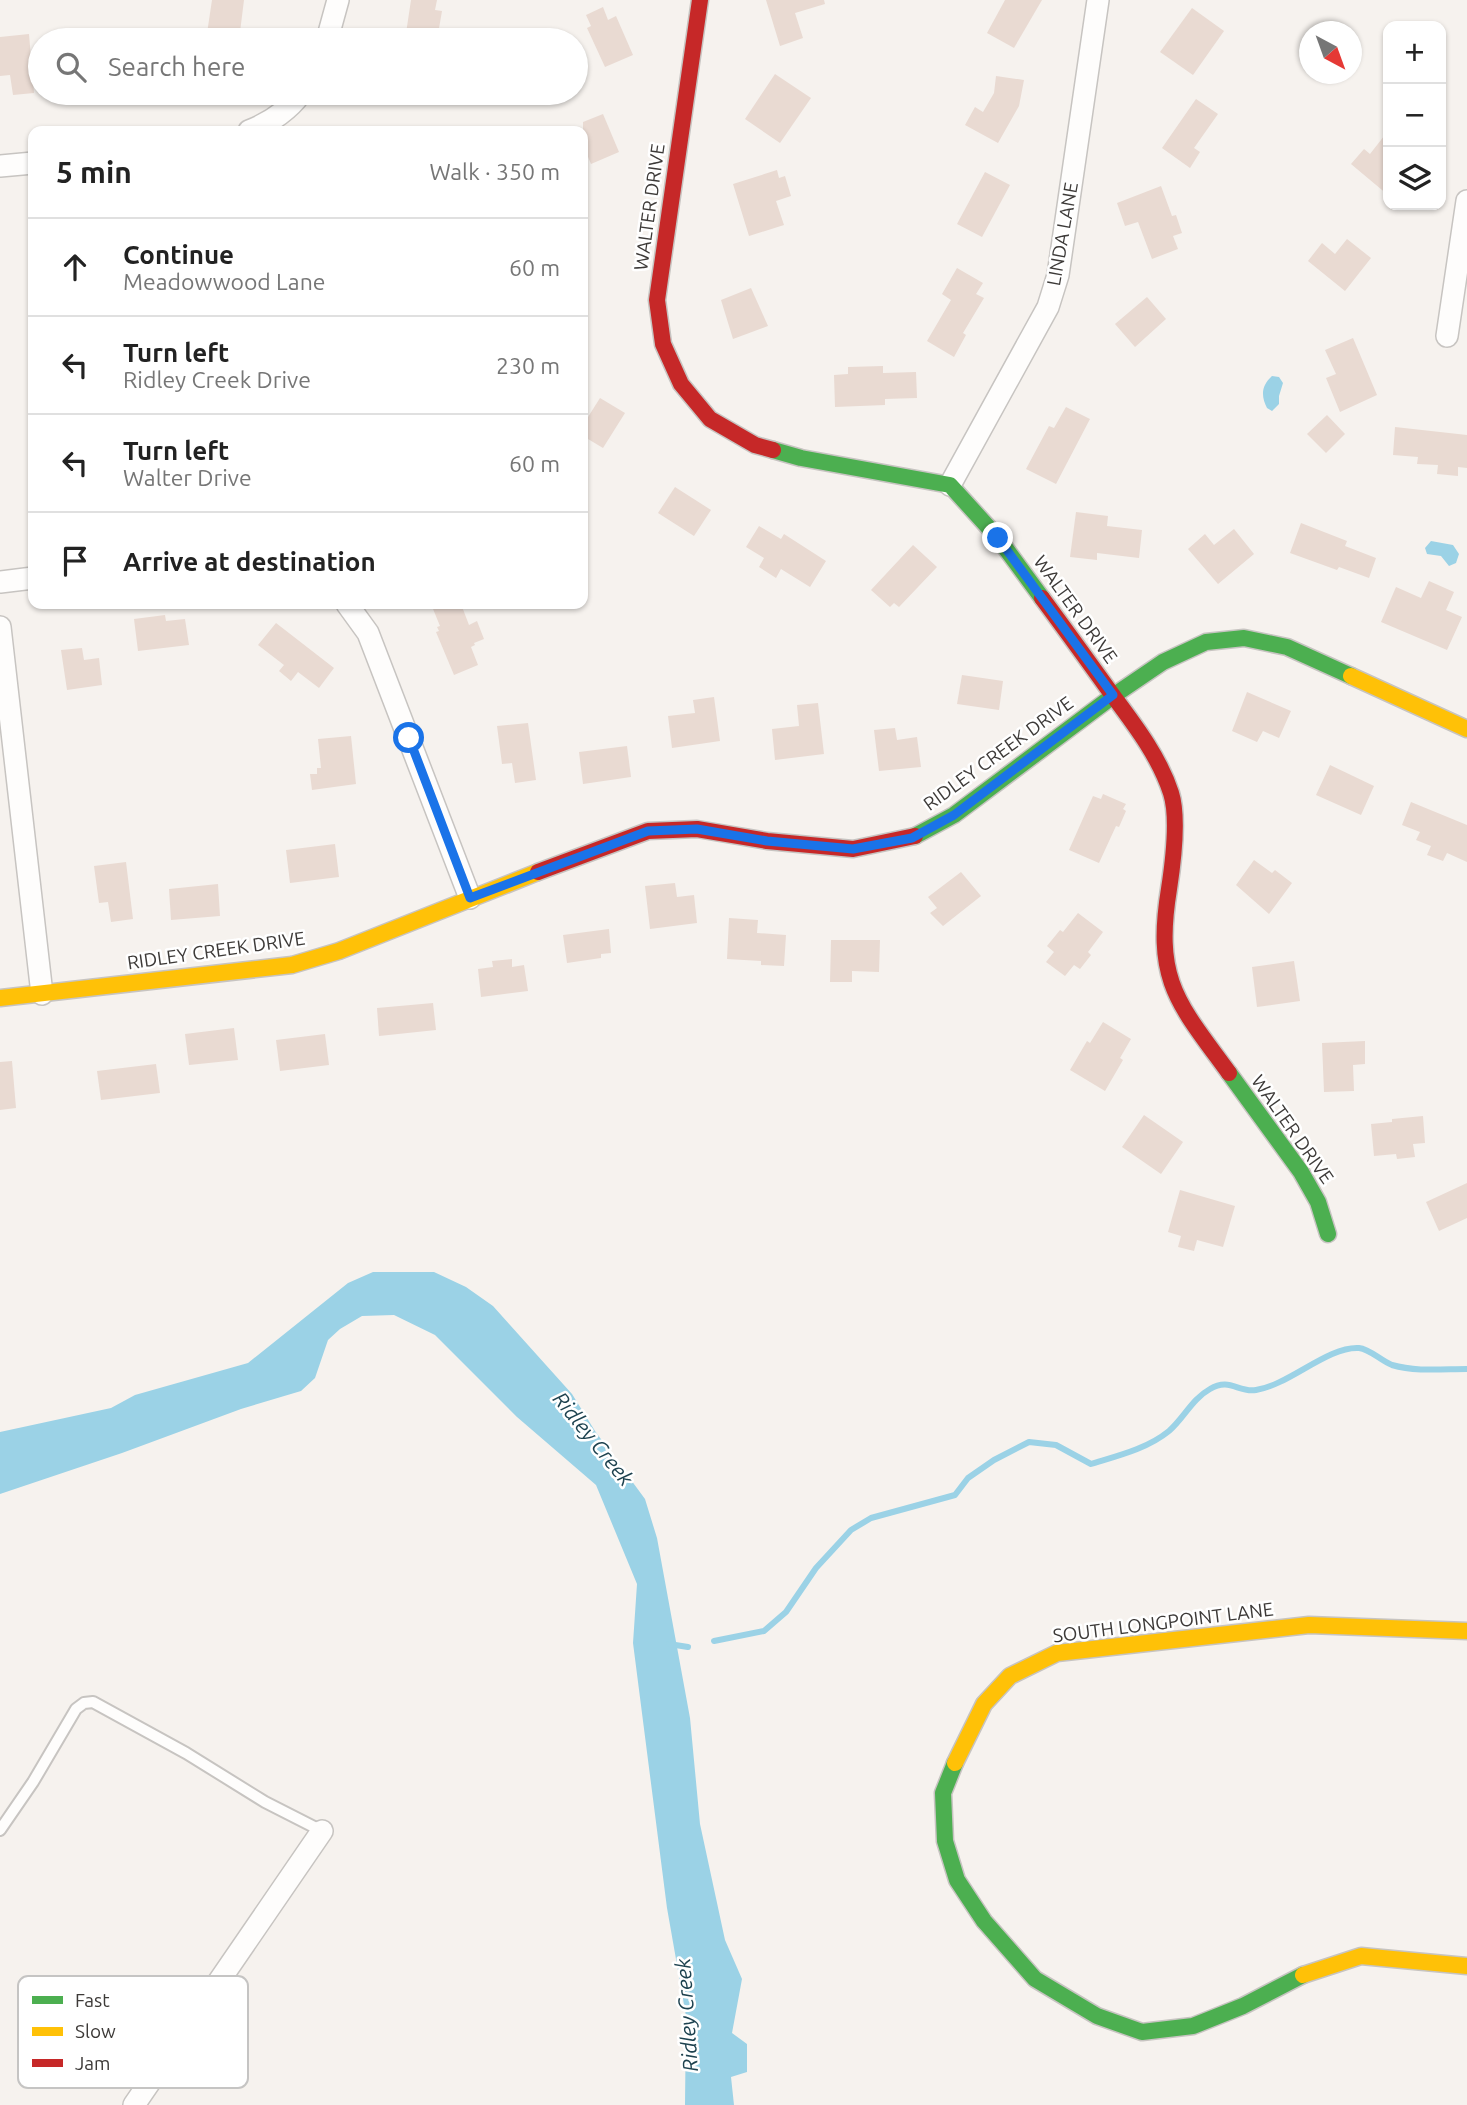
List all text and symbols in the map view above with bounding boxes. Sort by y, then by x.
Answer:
north arrow [1299,21,1362,84]
map controls [1383,21,1446,210]
button: + [1383,21,1446,84]
search box [28,28,588,105]
icon: search [52,48,90,86]
text: Search here [108,52,245,81]
button: − [1383,84,1446,147]
street label: WALTER DRIVE [629,142,669,272]
button: layers [1383,147,1446,210]
text: 5 min [56,155,132,189]
text: Walk · 350 m [429,159,560,184]
street label: LINDA LANE [1042,180,1082,288]
text: Continue [123,240,234,269]
icon: ahead [56,248,94,286]
text: 60 m [509,255,560,280]
text: Meadowwood Lane [123,269,325,294]
text: Turn left [123,338,229,367]
icon: left [56,346,94,384]
text: 230 m [496,353,560,378]
text: Ridley Creek Drive [123,367,311,392]
text: Turn left [123,436,229,465]
icon: left [56,444,94,482]
text: 60 m [509,451,560,476]
text: Walter Drive [123,465,252,490]
route end [982,522,1013,553]
icon: arrive [56,542,94,580]
text: Arrive at destination [123,547,376,576]
street label: WALTER DRIVE [1030,551,1122,667]
street label: RIDLEY CREEK DRIVE [919,691,1077,815]
route start [393,722,424,753]
street label: RIDLEY CREEK DRIVE [126,927,306,973]
street label: WALTER DRIVE [1247,1070,1339,1188]
water label: Ridley Creek [549,1387,639,1490]
street label: SOUTH LONGPOINT LANE [1051,1598,1275,1646]
water label: Ridley Creek [670,1957,702,2073]
legend [18,1976,248,2088]
text: Fast [75,1989,110,2011]
text: Slow [75,2020,116,2042]
text: Jam [75,2052,111,2074]

